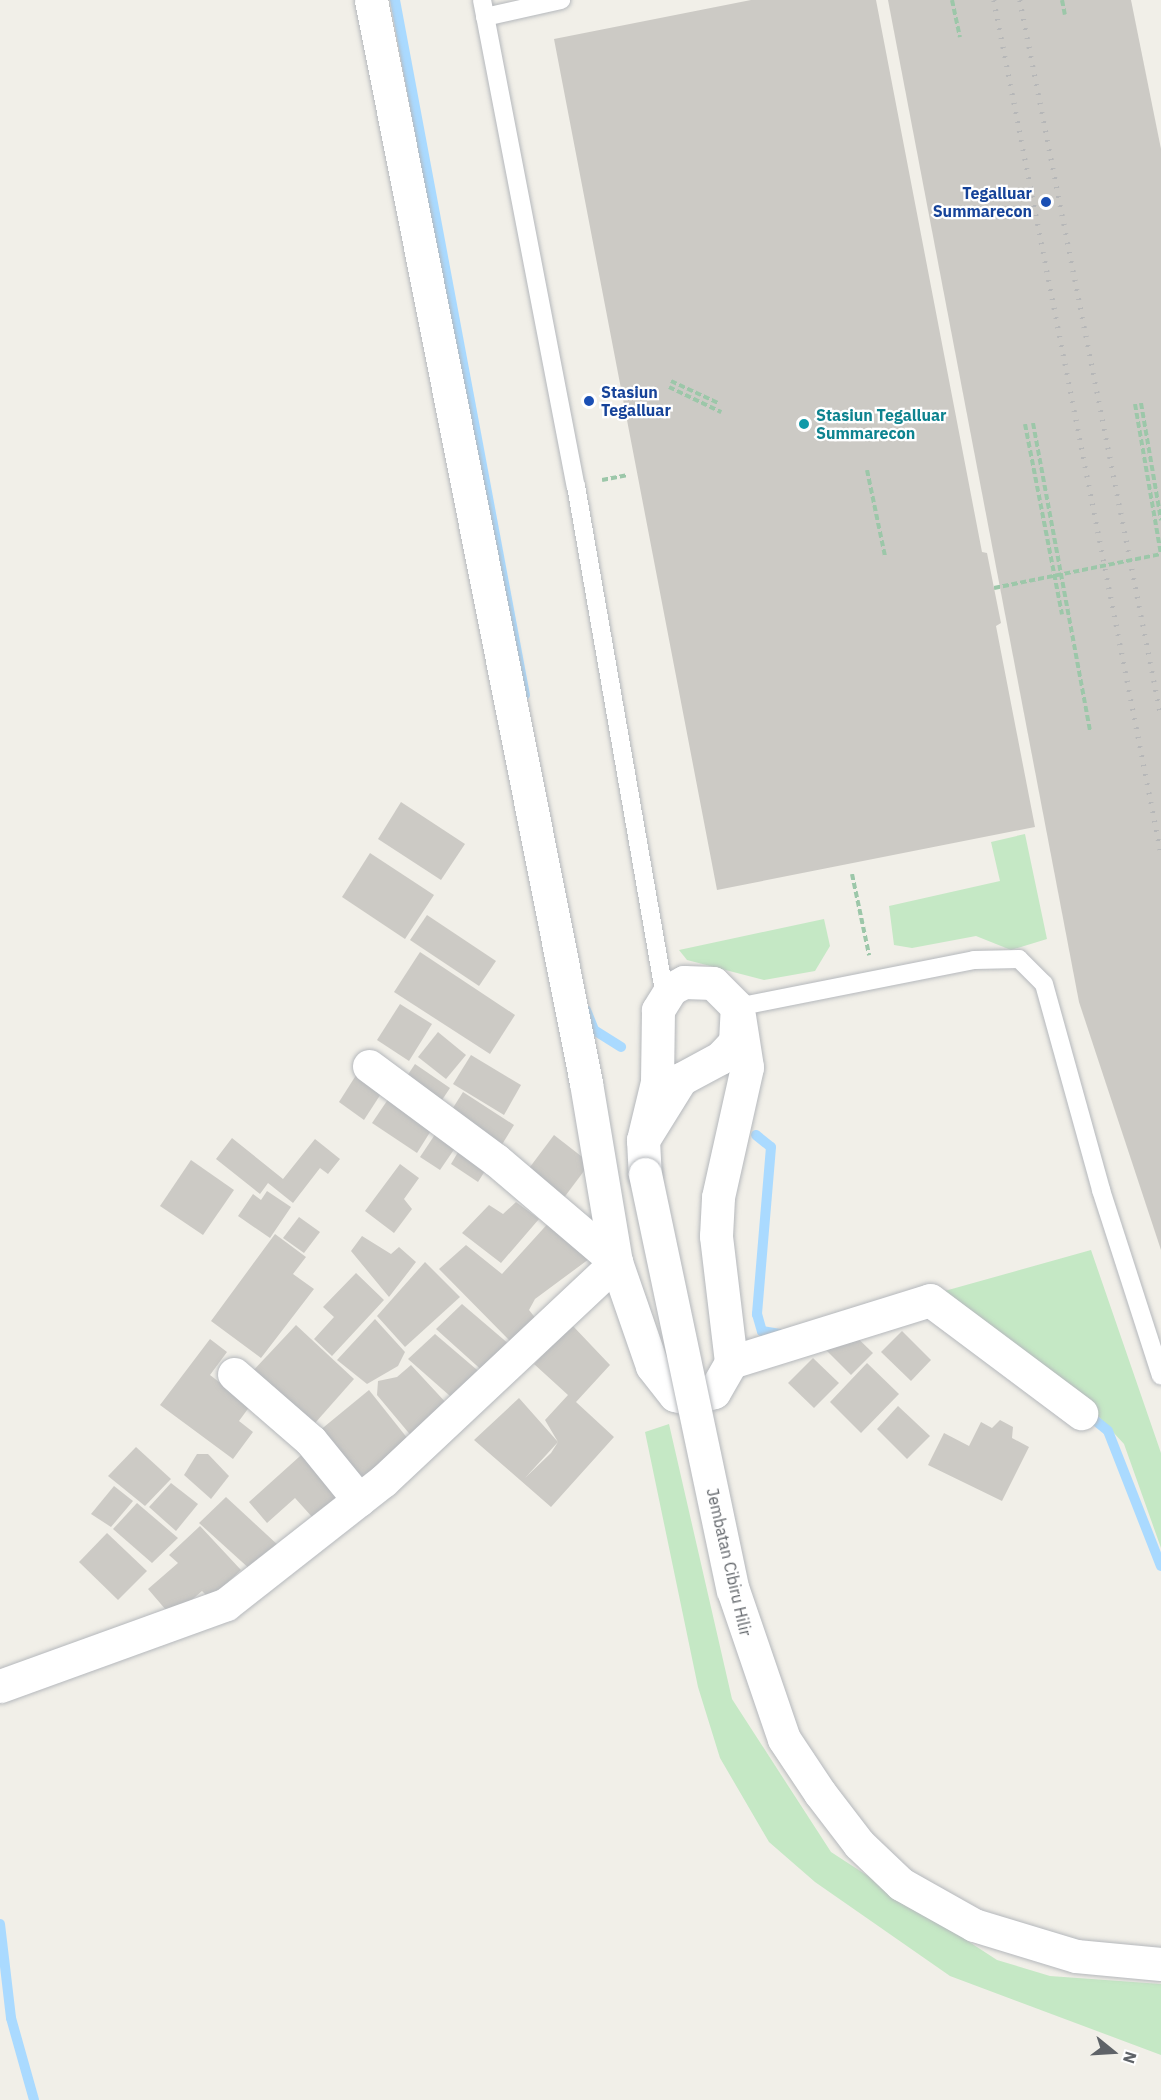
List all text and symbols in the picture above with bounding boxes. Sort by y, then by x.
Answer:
place label: Tegalluar Summarecon [933,183,1032,221]
marker: Tegalluar Summarecon [1037,193,1055,211]
place label: Stasiun Tegalluar [601,382,671,420]
marker: Stasiun Tegalluar [582,394,596,408]
place label: Stasiun Tegalluar Summarecon [816,405,946,443]
marker: Stasiun Tegalluar Summarecon [797,417,811,431]
street label: Jembatan Cibiru Hilir [703,1486,755,1638]
north arrow [1083,2022,1143,2082]
text: N [1119,2049,1141,2066]

